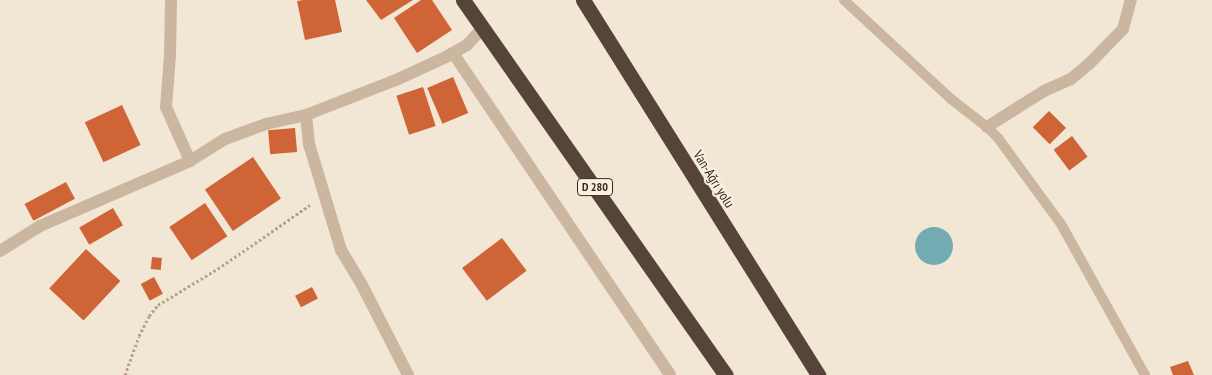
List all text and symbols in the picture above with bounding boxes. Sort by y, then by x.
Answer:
street label: Van-Ağrı yolu [690,147,738,211]
road number: D 280 [576,178,614,196]

